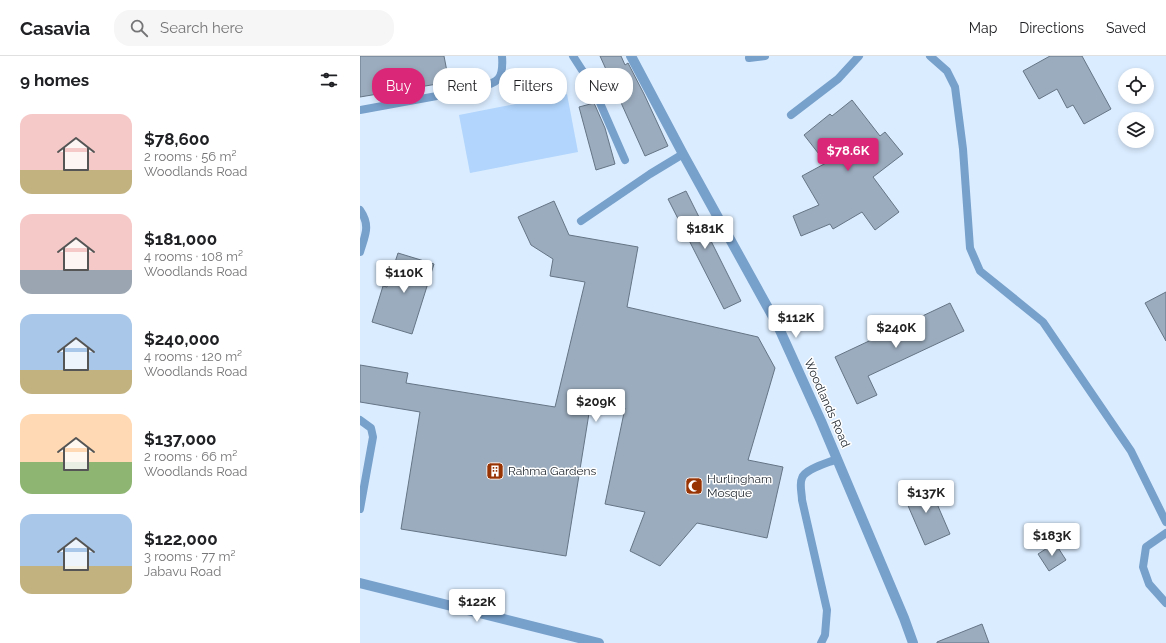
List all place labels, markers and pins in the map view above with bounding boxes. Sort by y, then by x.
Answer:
pin: $78.6K [815,138,881,172]
pin: $181K [677,216,733,250]
pin: $110K [376,260,432,294]
pin: $112K [768,305,824,339]
pin: $240K [868,315,924,349]
pin: $209K [568,389,624,423]
building icon: Rahma Gardens [485,461,505,481]
place label: Rahma Gardens [508,464,597,478]
place label: Hurlingham Mosque [707,472,772,500]
mosque icon: Hurlingham Mosque [684,476,704,496]
pin: $137K [898,480,954,514]
pin: $183K [1024,523,1080,557]
pin: $122K [449,589,505,623]

